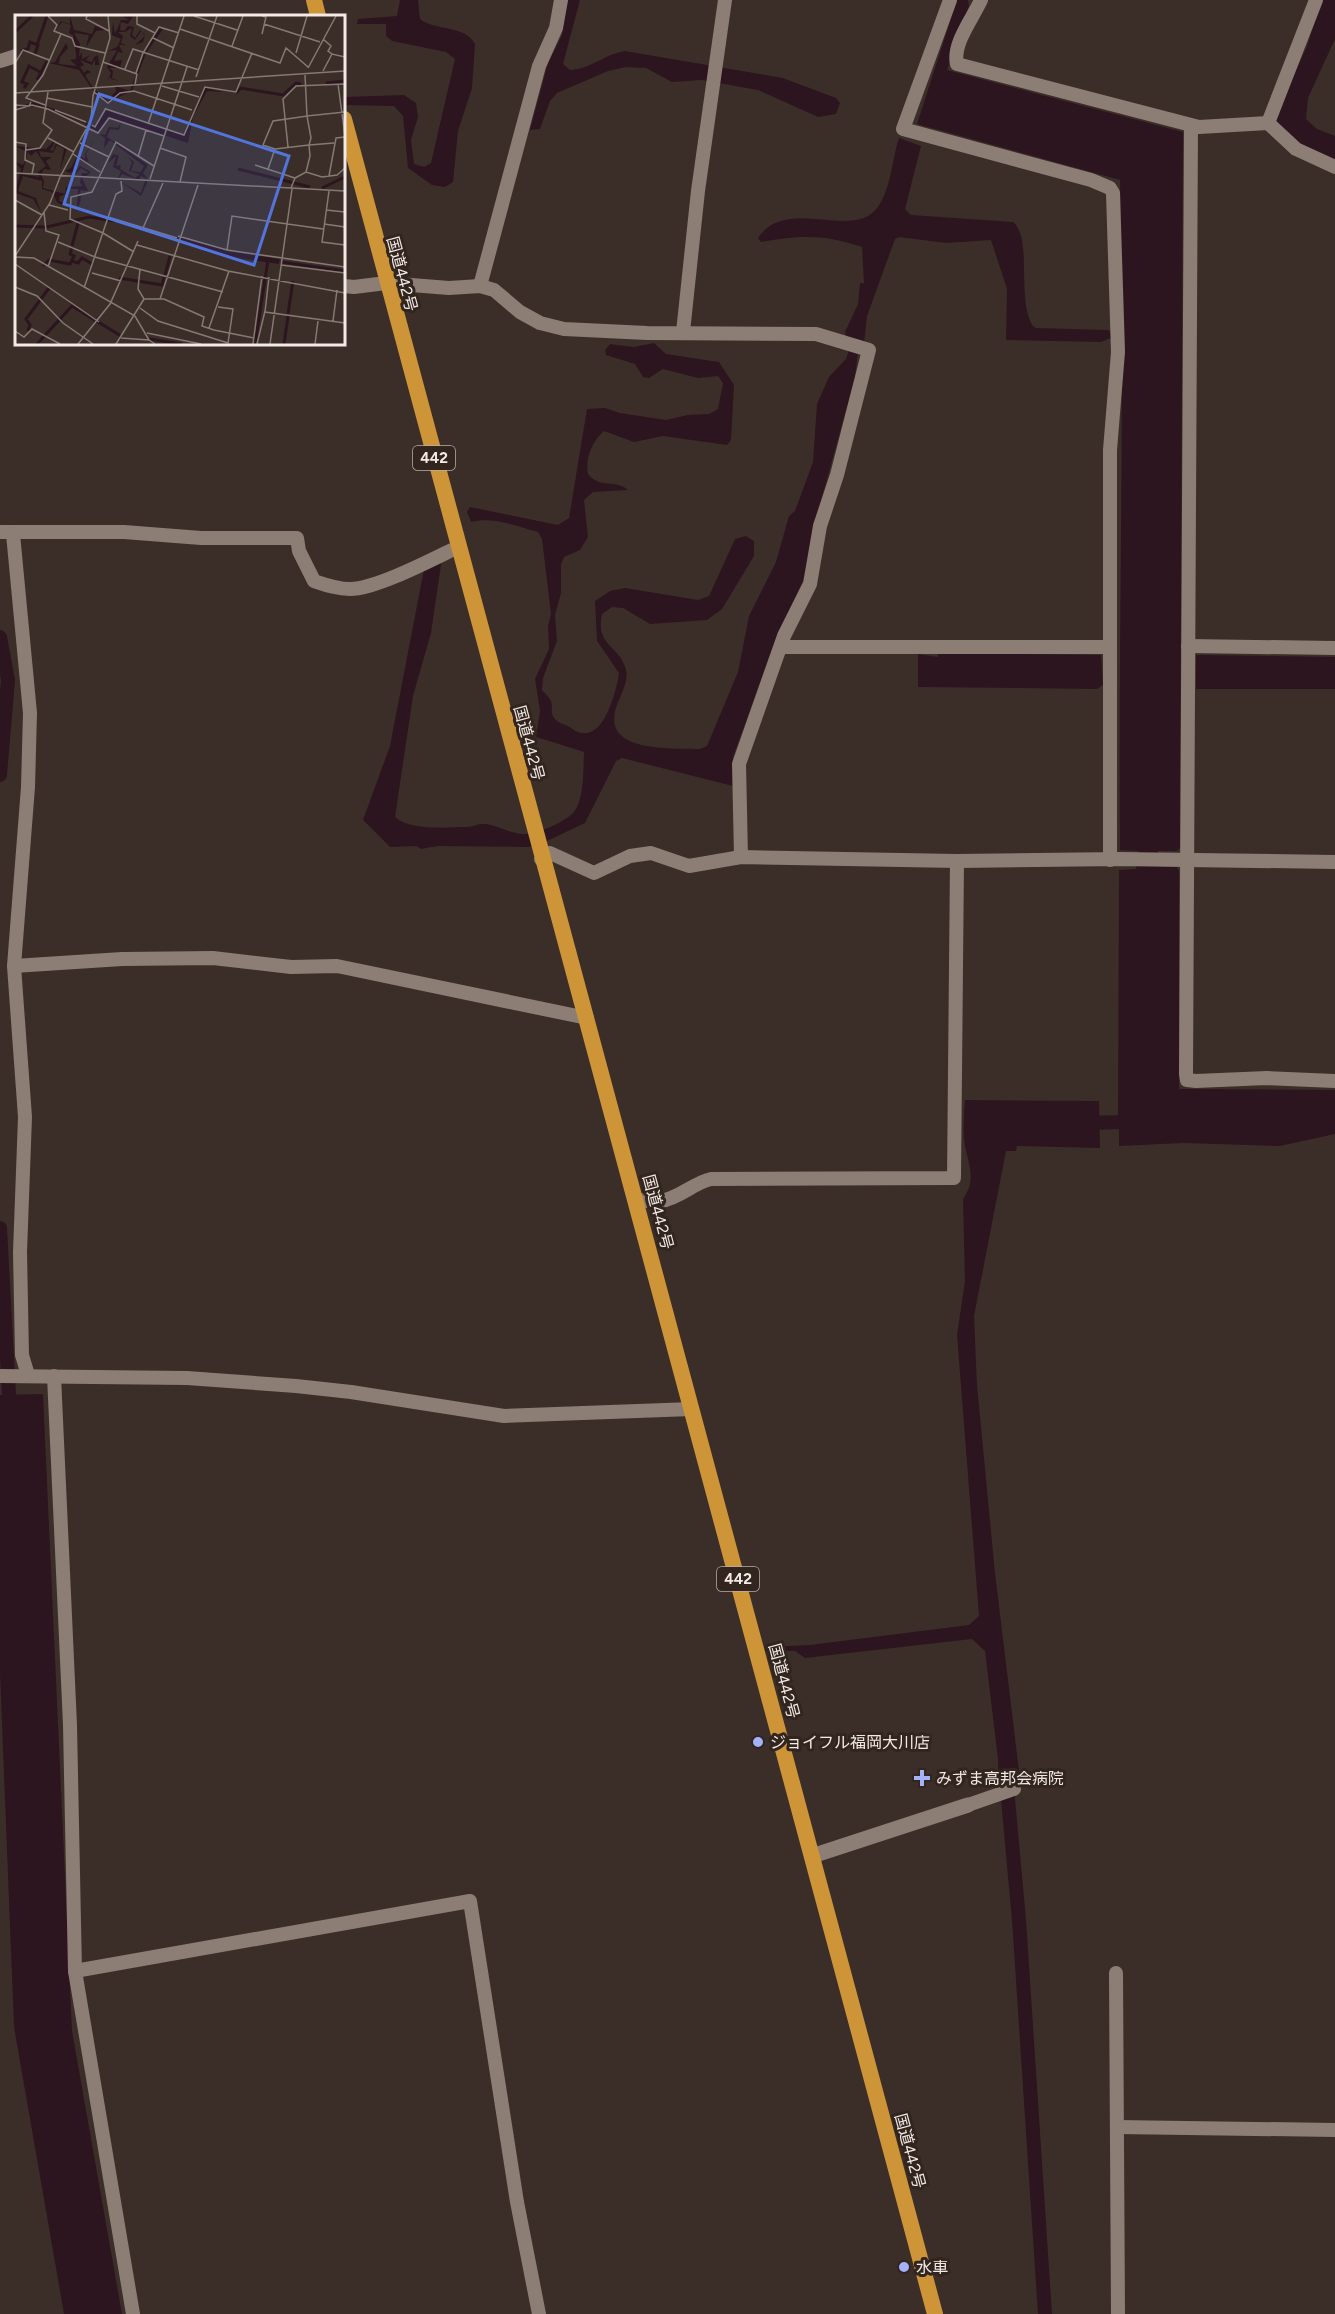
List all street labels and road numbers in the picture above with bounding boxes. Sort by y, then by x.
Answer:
street label: 国道442号 [383,234,421,314]
road number: 442 [413,446,455,470]
street label: 国道442号 [510,703,548,783]
street label: 国道442号 [639,1172,677,1252]
road number: 442 [717,1567,759,1591]
street label: 国道442号 [765,1641,803,1721]
street label: 国道442号 [891,2111,929,2191]

